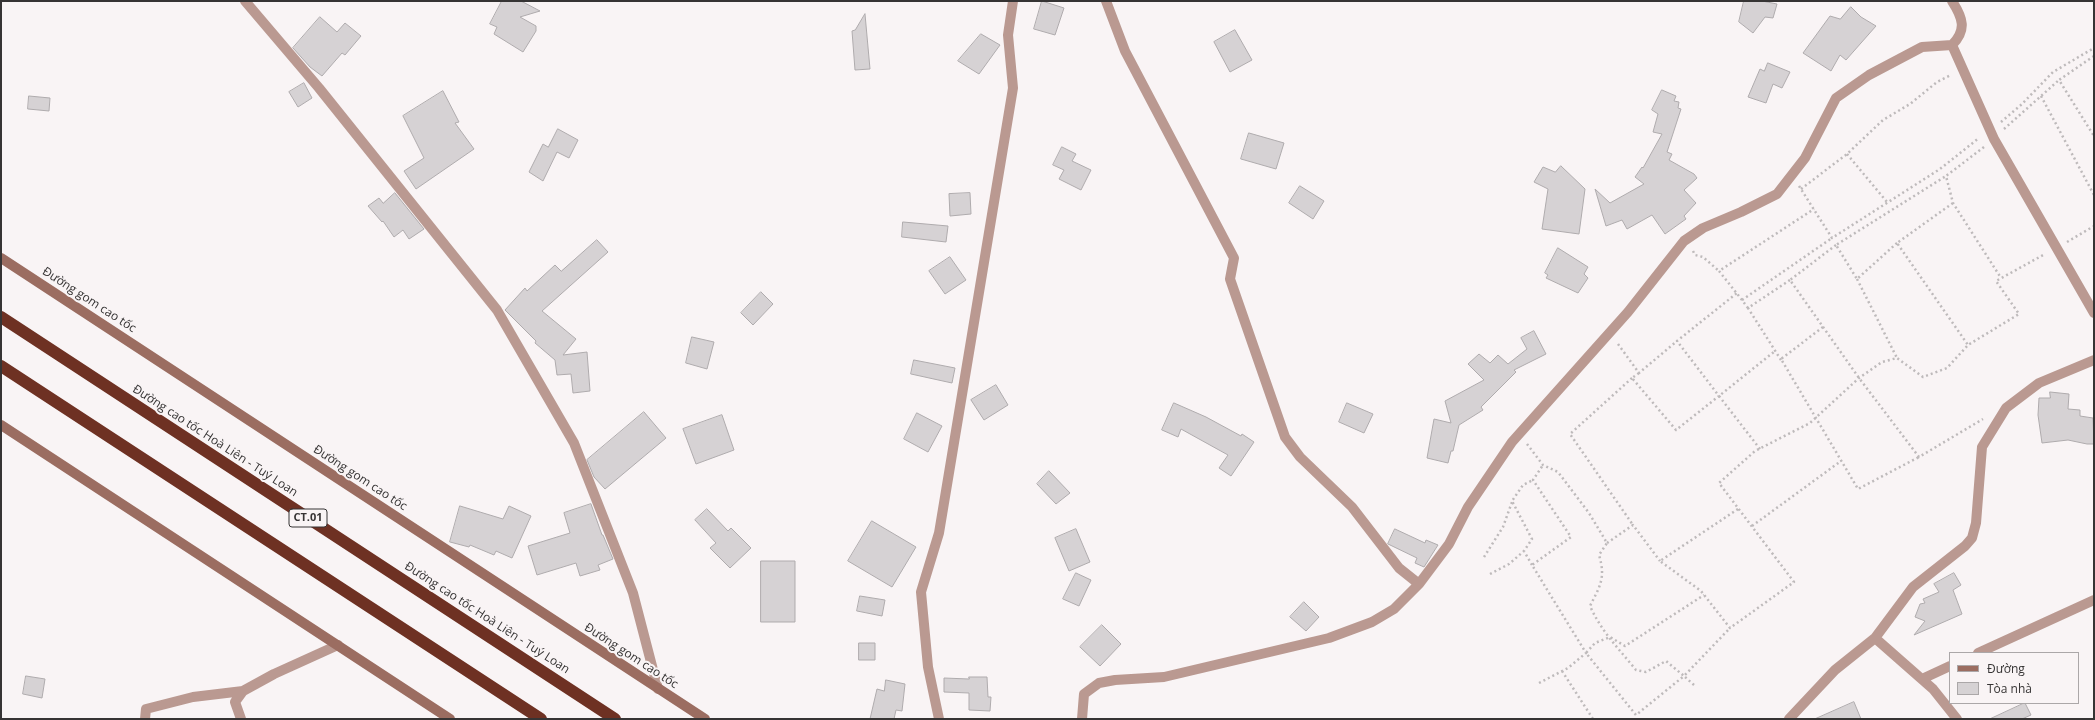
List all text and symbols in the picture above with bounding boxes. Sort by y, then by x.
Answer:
street label: Đường gom cao tốc [39,264,139,336]
street label: Đường cao tốc Hoà Liên - Tuý Loan [130,382,300,500]
street label: Đường gom cao tốc [310,442,410,514]
road number: CT.01 [289,509,327,527]
street label: Đường cao tốc Hoà Liên - Tuý Loan [402,559,572,677]
street label: Đường gom cao tốc [581,620,681,692]
legend [1949,652,2079,704]
text: Đường [1987,660,2025,677]
text: Tòa nhà [1987,680,2032,697]

